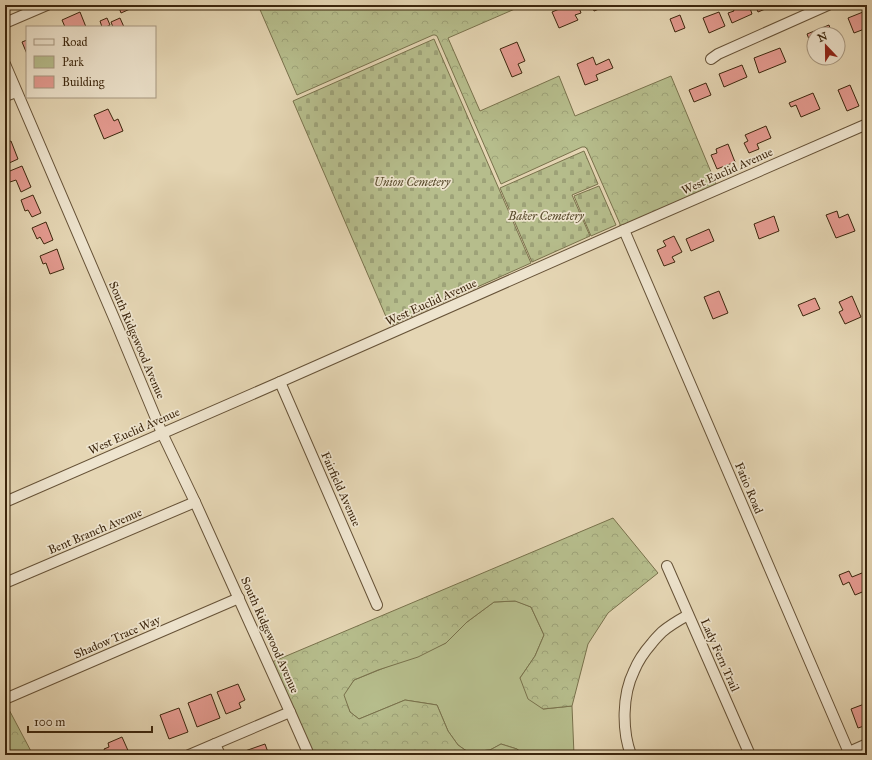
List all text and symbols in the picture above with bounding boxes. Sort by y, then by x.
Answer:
legend [26,26,156,98]
north arrow [806,26,846,66]
text: N [816,29,830,45]
text: Road [62,35,88,49]
text: Park [62,55,84,69]
text: Building [62,75,105,90]
street label: West Euclid Avenue [679,145,775,197]
park label: Union Cemetery [374,175,451,189]
park label: Baker Cemetery [507,209,584,223]
street label: West Euclid Avenue [383,276,479,328]
street label: South Ridgewood Avenue [105,279,168,401]
street label: West Euclid Avenue [86,405,182,457]
street label: Fairfield Avenue [318,450,364,528]
street label: Fatio Road [732,460,766,516]
street label: Bent Branch Avenue [46,505,144,557]
street label: South Ridgewood Avenue [237,575,302,696]
street label: Shadow Trace Way [72,612,163,662]
street label: Lady Fern Trail [698,616,743,694]
scale bar [28,708,152,734]
text: 100 m [34,715,65,729]

